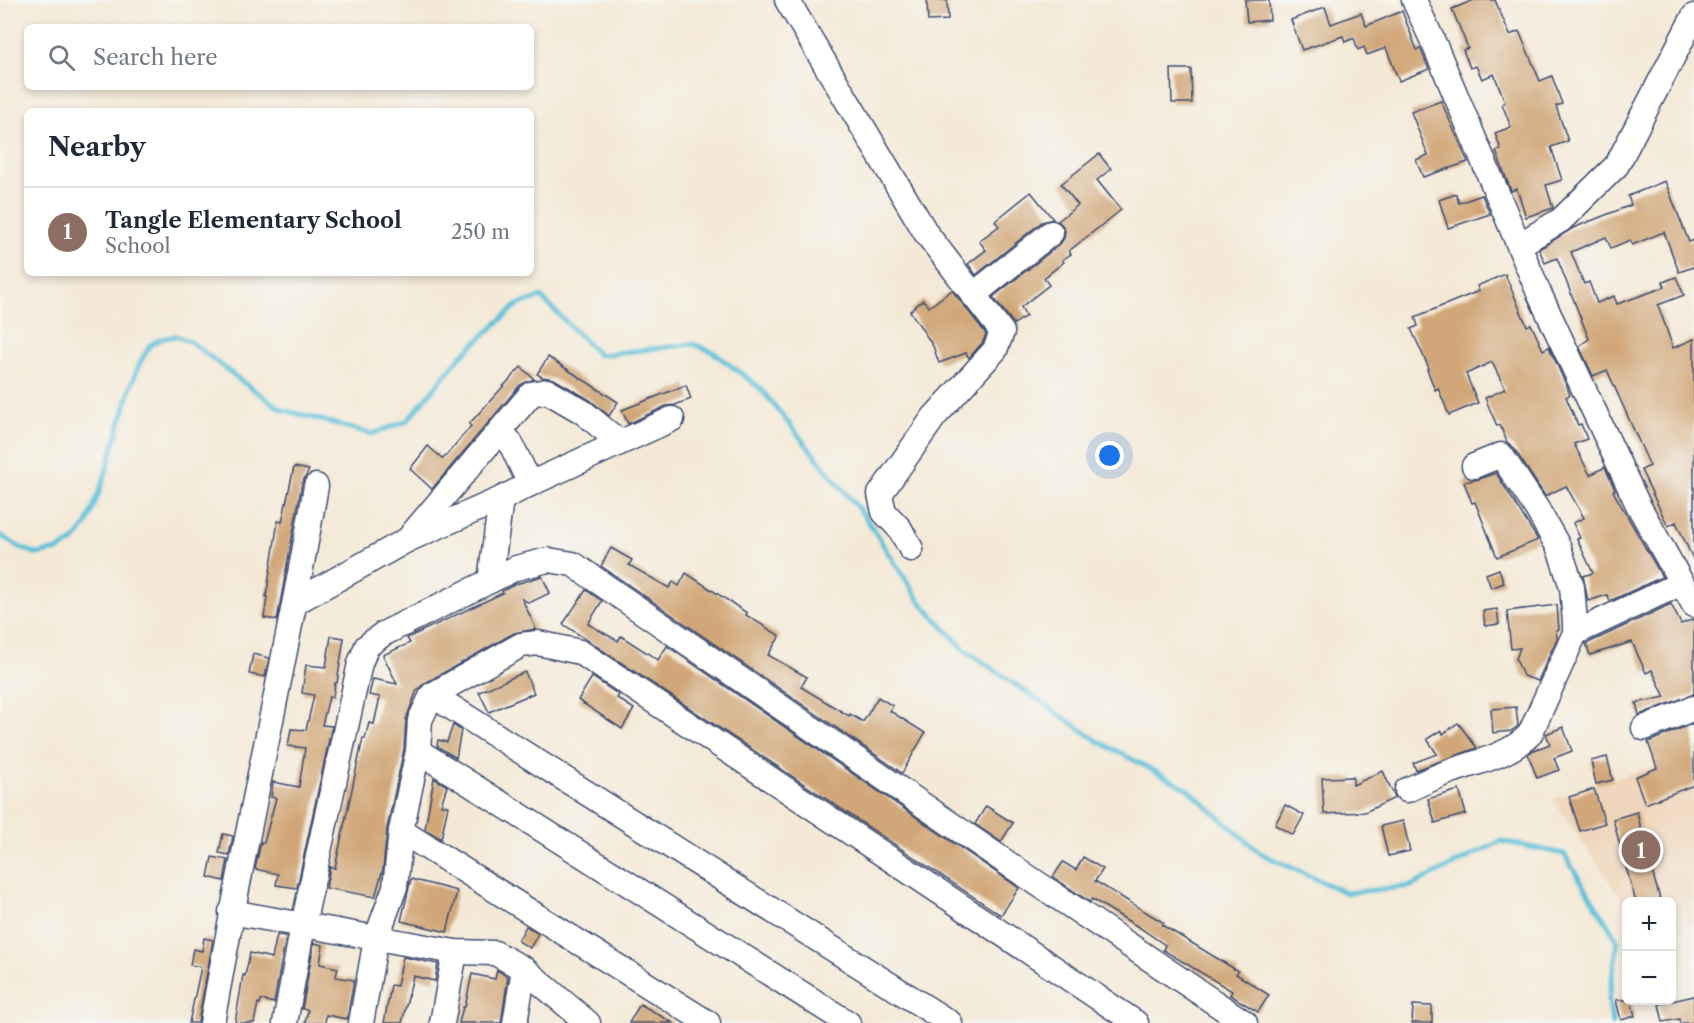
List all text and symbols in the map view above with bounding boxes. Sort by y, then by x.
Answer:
search box [24,24,534,90]
icon: search [45,41,78,74]
text: Search here [93,44,218,71]
text: Nearby [48,131,146,163]
text: Tangle Elementary School [105,207,402,234]
text: 1 [63,220,72,244]
text: 250 m [451,220,510,244]
text: School [105,234,170,258]
your location [1095,441,1124,470]
pin: 1 [1622,828,1660,872]
map controls [1622,897,1676,1005]
button: + [1622,897,1676,951]
button: − [1622,951,1676,1005]

